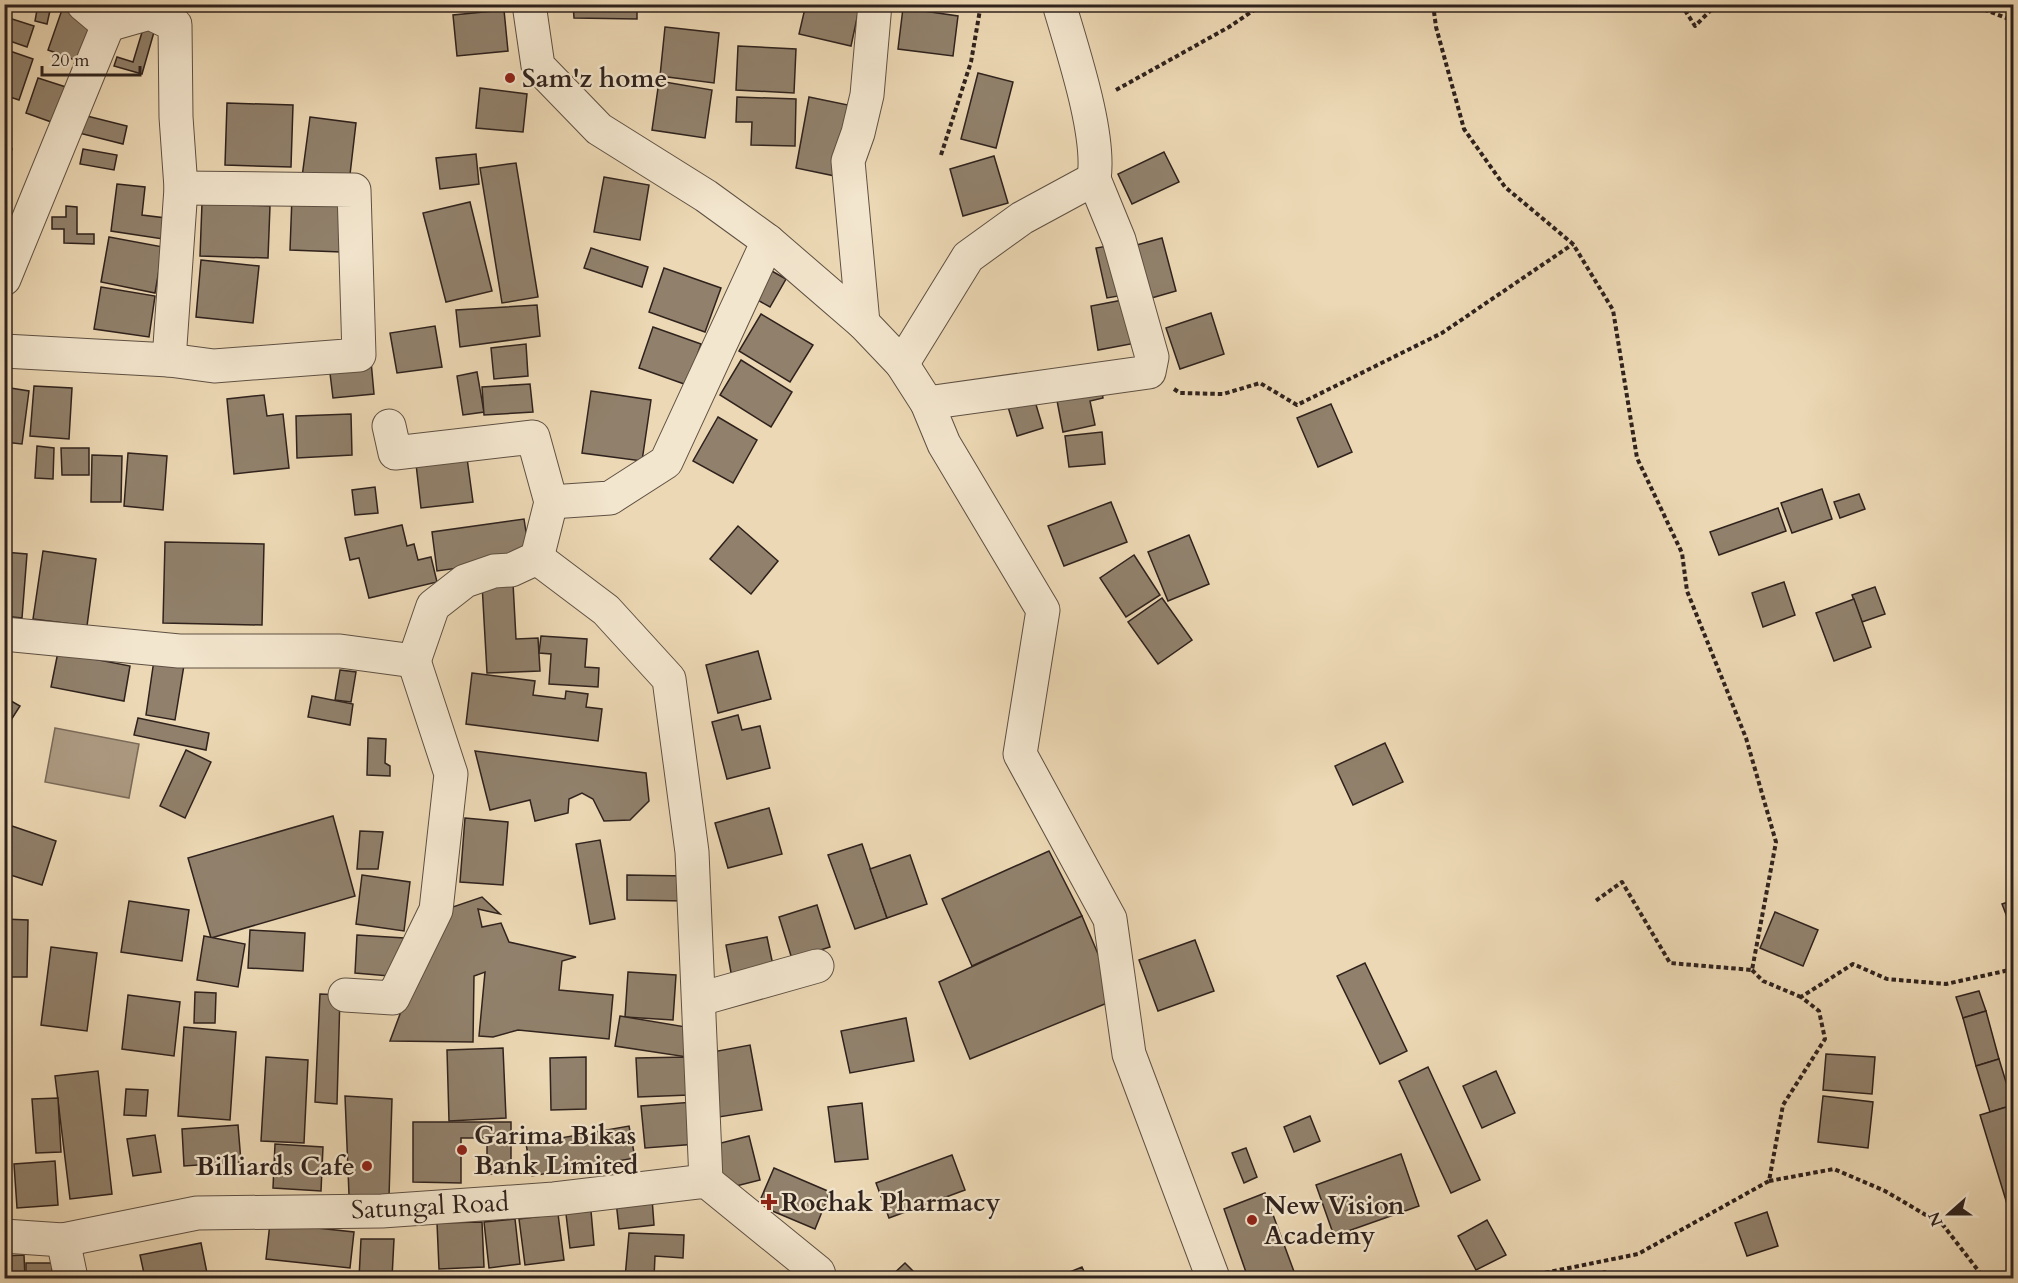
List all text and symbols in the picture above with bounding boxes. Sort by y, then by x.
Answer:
scale bar [42,39,140,77]
text: 20 m [51,48,90,73]
place label: Sam'z home [522,61,667,96]
marker: Sam'z home [503,71,517,85]
place label: Garima Bikas Bank Limited [474,1118,639,1183]
marker: Garima Bikas Bank Limited [455,1143,469,1157]
place label: Billiards Cafe [196,1149,355,1184]
marker: Billiards Cafe [360,1159,374,1173]
street label: Satungal Road [350,1184,510,1228]
north arrow [1919,1184,1979,1244]
place label: Rochak Pharmacy [781,1185,1001,1220]
place label: New Vision Academy [1264,1188,1405,1253]
marker: Rochak Pharmacy [762,1195,776,1209]
text: N [1923,1208,1949,1229]
marker: New Vision Academy [1245,1213,1259,1227]

